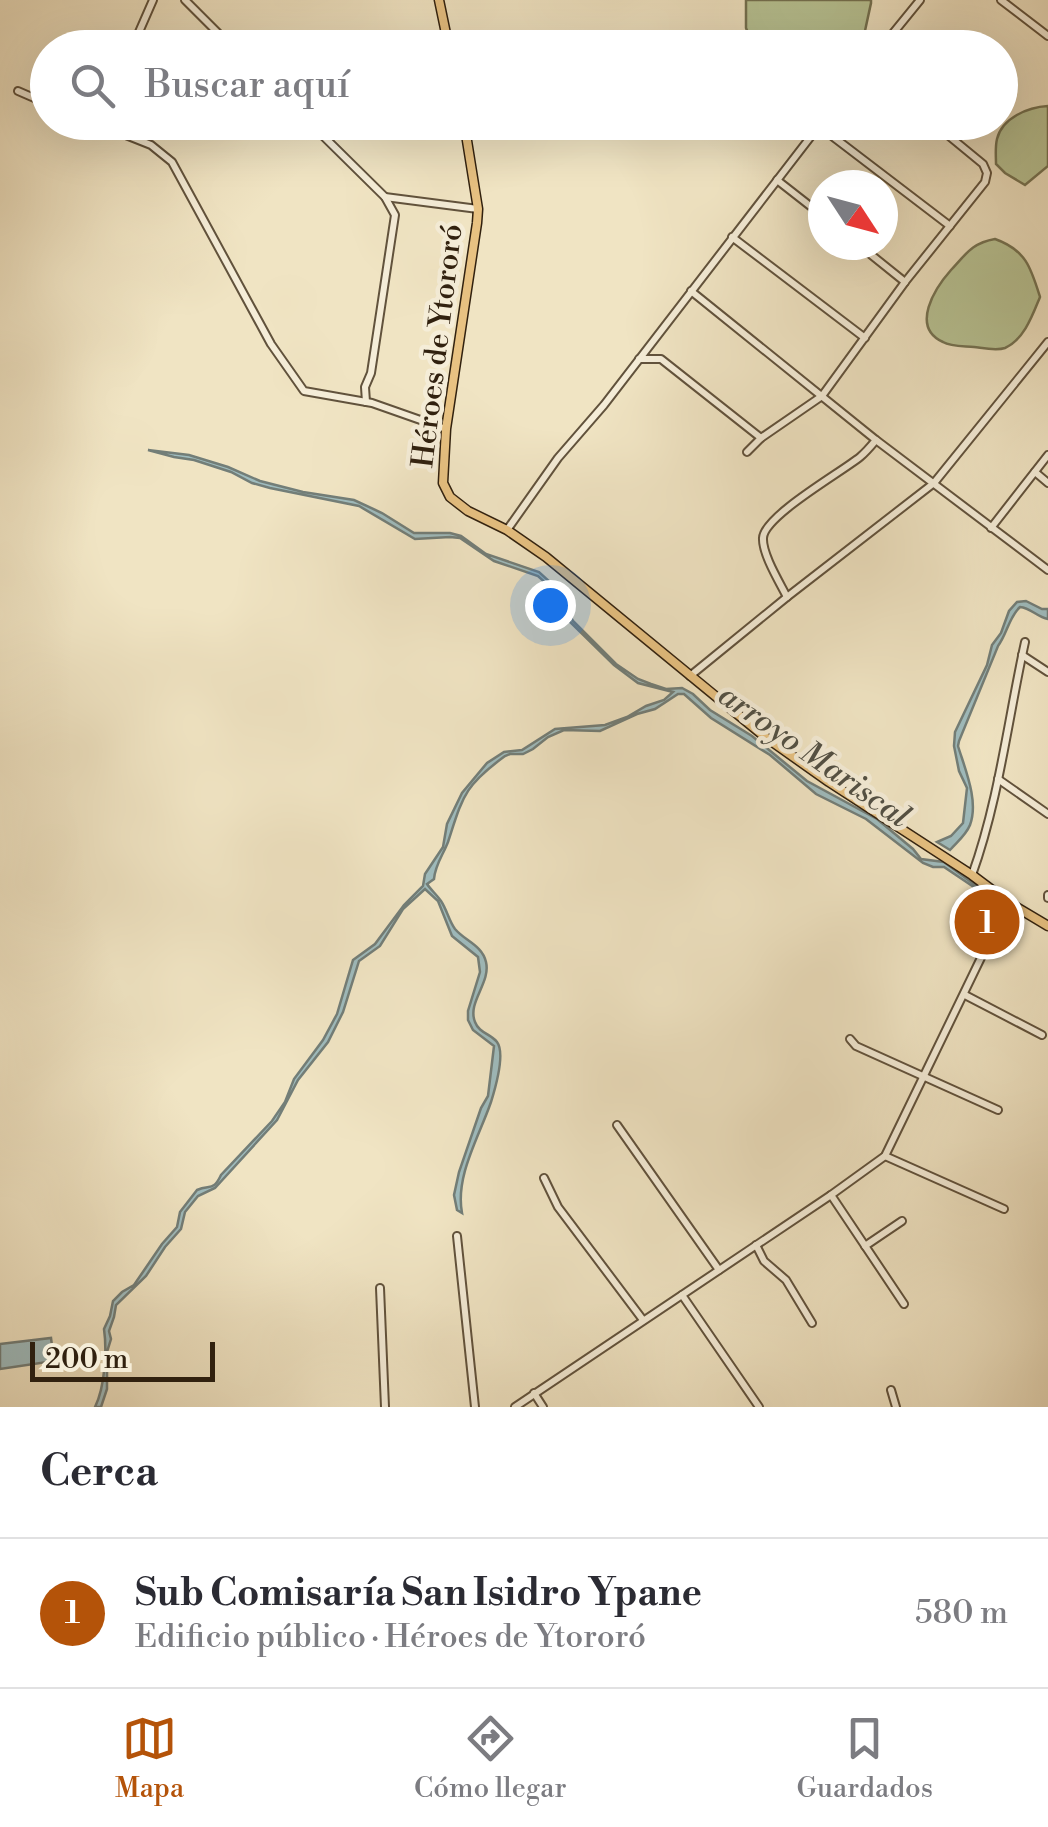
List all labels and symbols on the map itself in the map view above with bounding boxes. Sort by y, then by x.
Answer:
north arrow [808,170,898,260]
street label: Héroes de Ytororó [404,222,472,470]
your location [525,580,576,631]
water label: arroyo Mariscal [710,675,918,837]
pin: 1 [954,884,1020,960]
scale bar [30,1337,215,1382]

